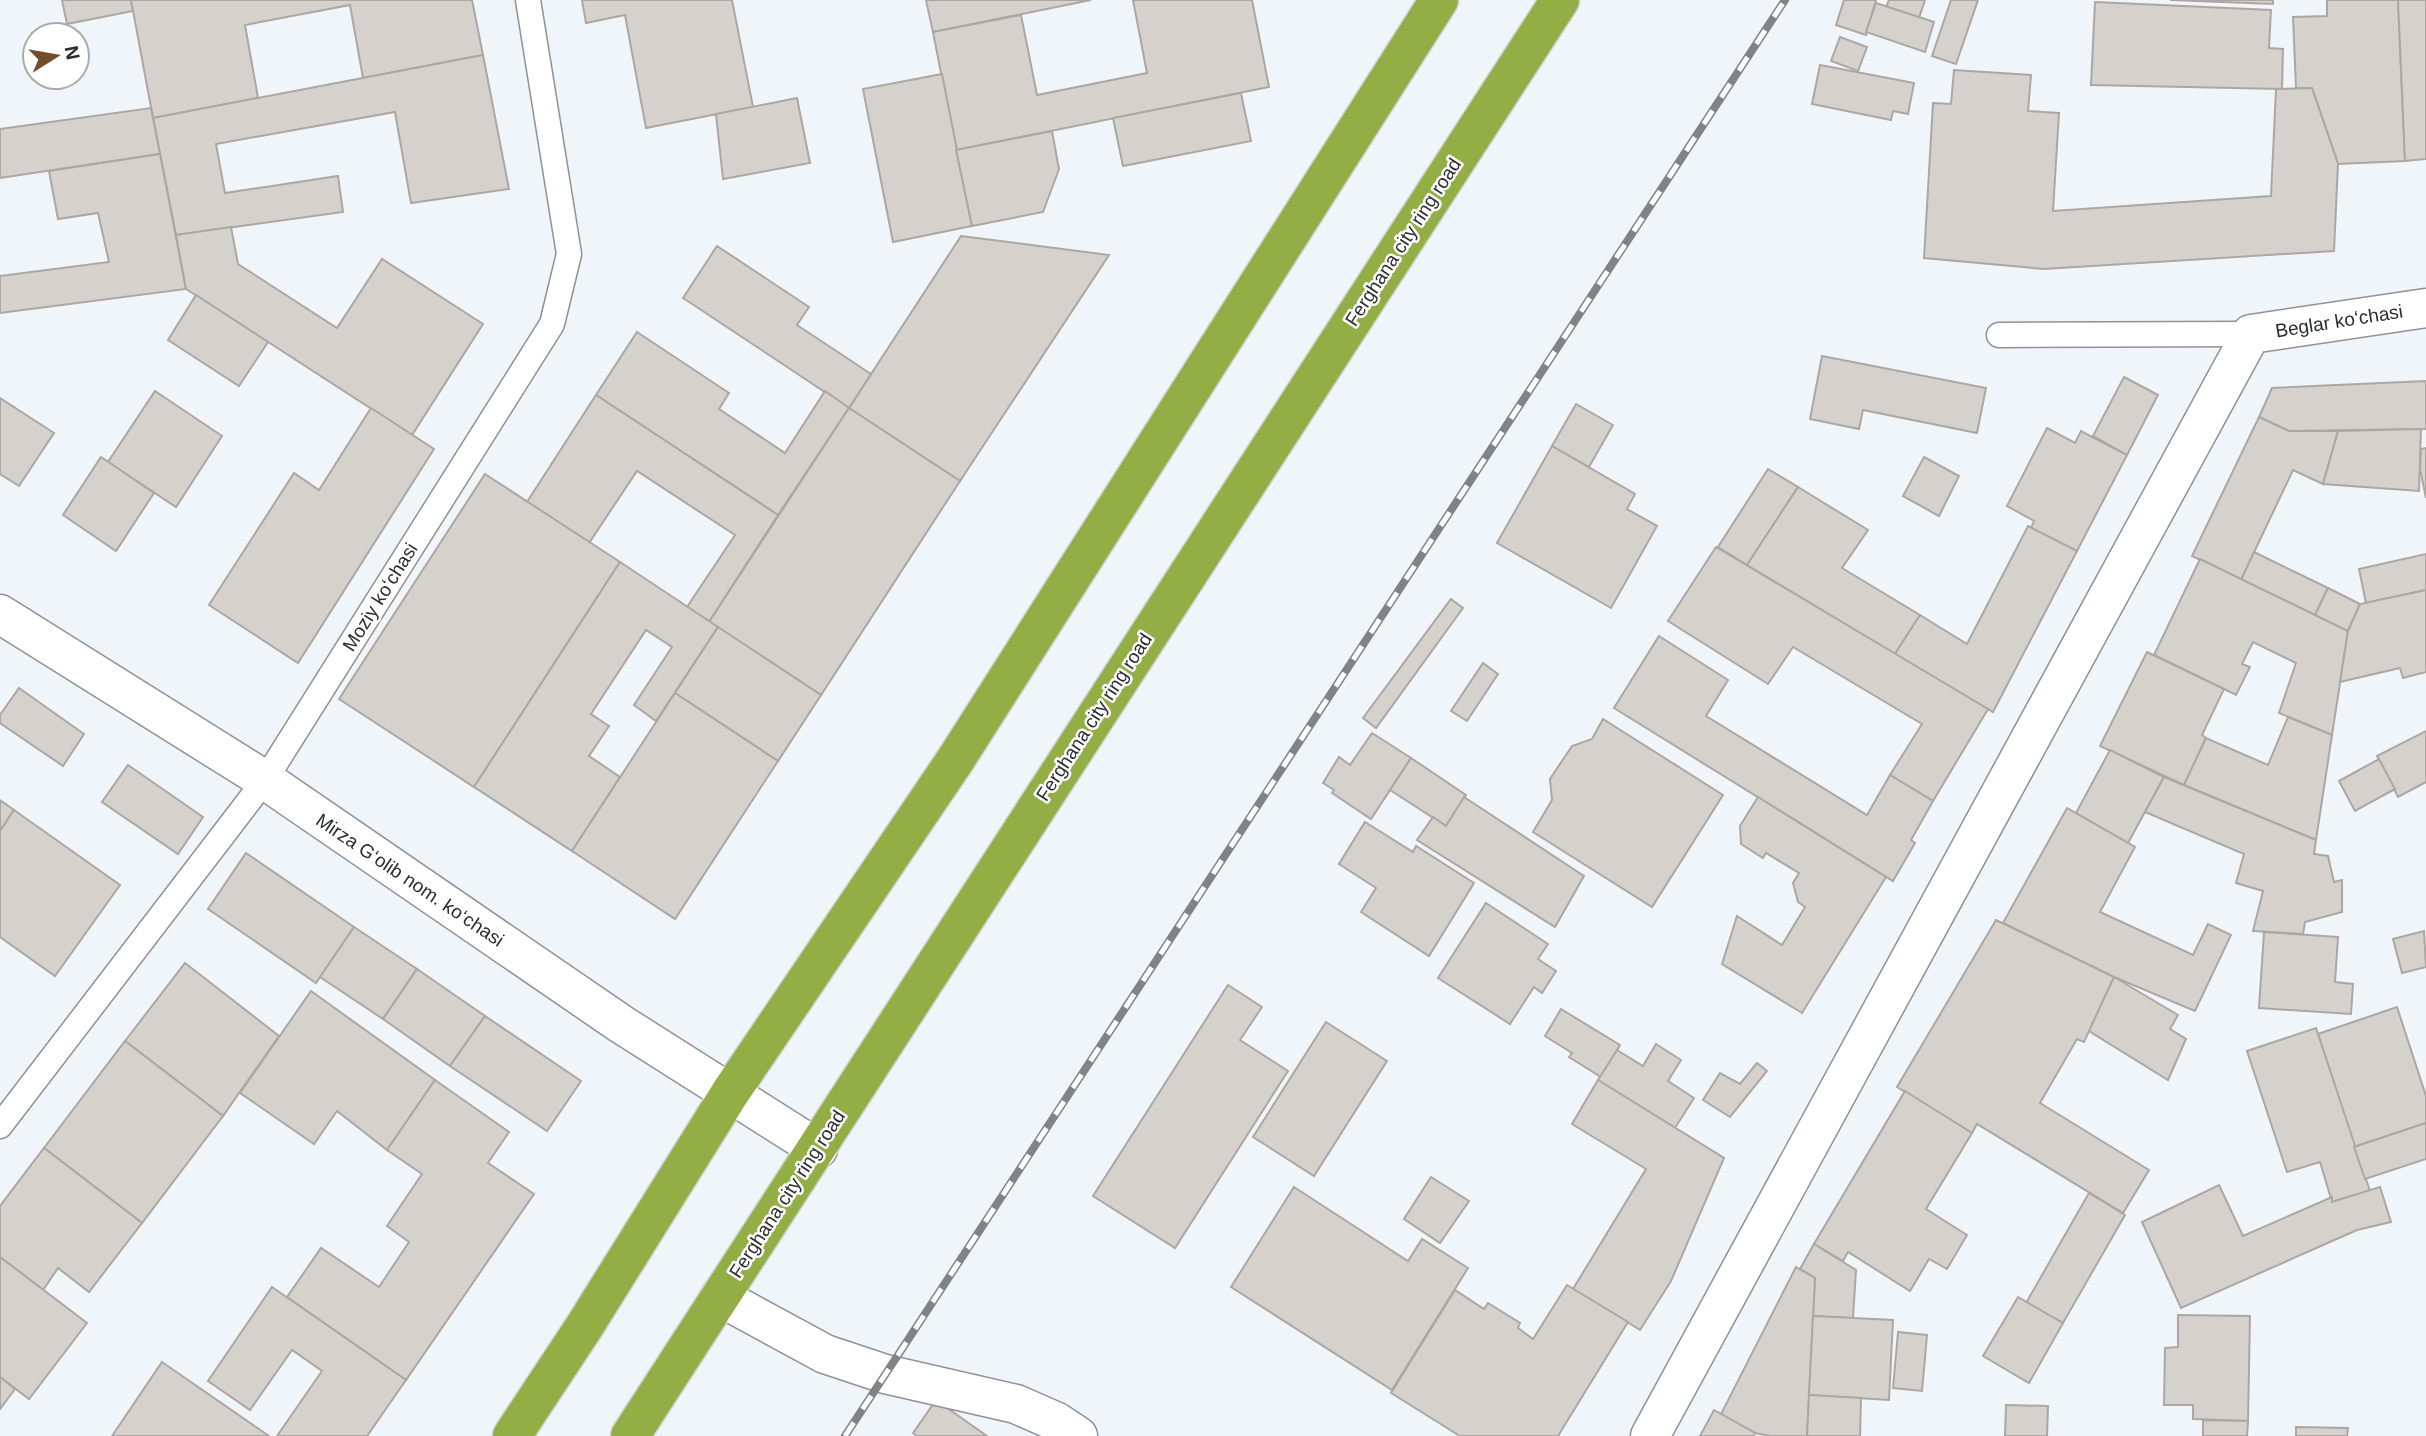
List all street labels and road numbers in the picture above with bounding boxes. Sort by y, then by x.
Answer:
street label: Ferghana city ring road [1341,154,1465,330]
street label: Beglar koʻchasi [2274,301,2404,341]
street label: Moziy koʻchasi [338,539,422,655]
street label: Ferghana city ring road [1032,629,1156,805]
street label: Mirza G‘olib nom. ko‘chasi [312,809,508,951]
street label: Ferghana city ring road [725,1106,849,1282]

